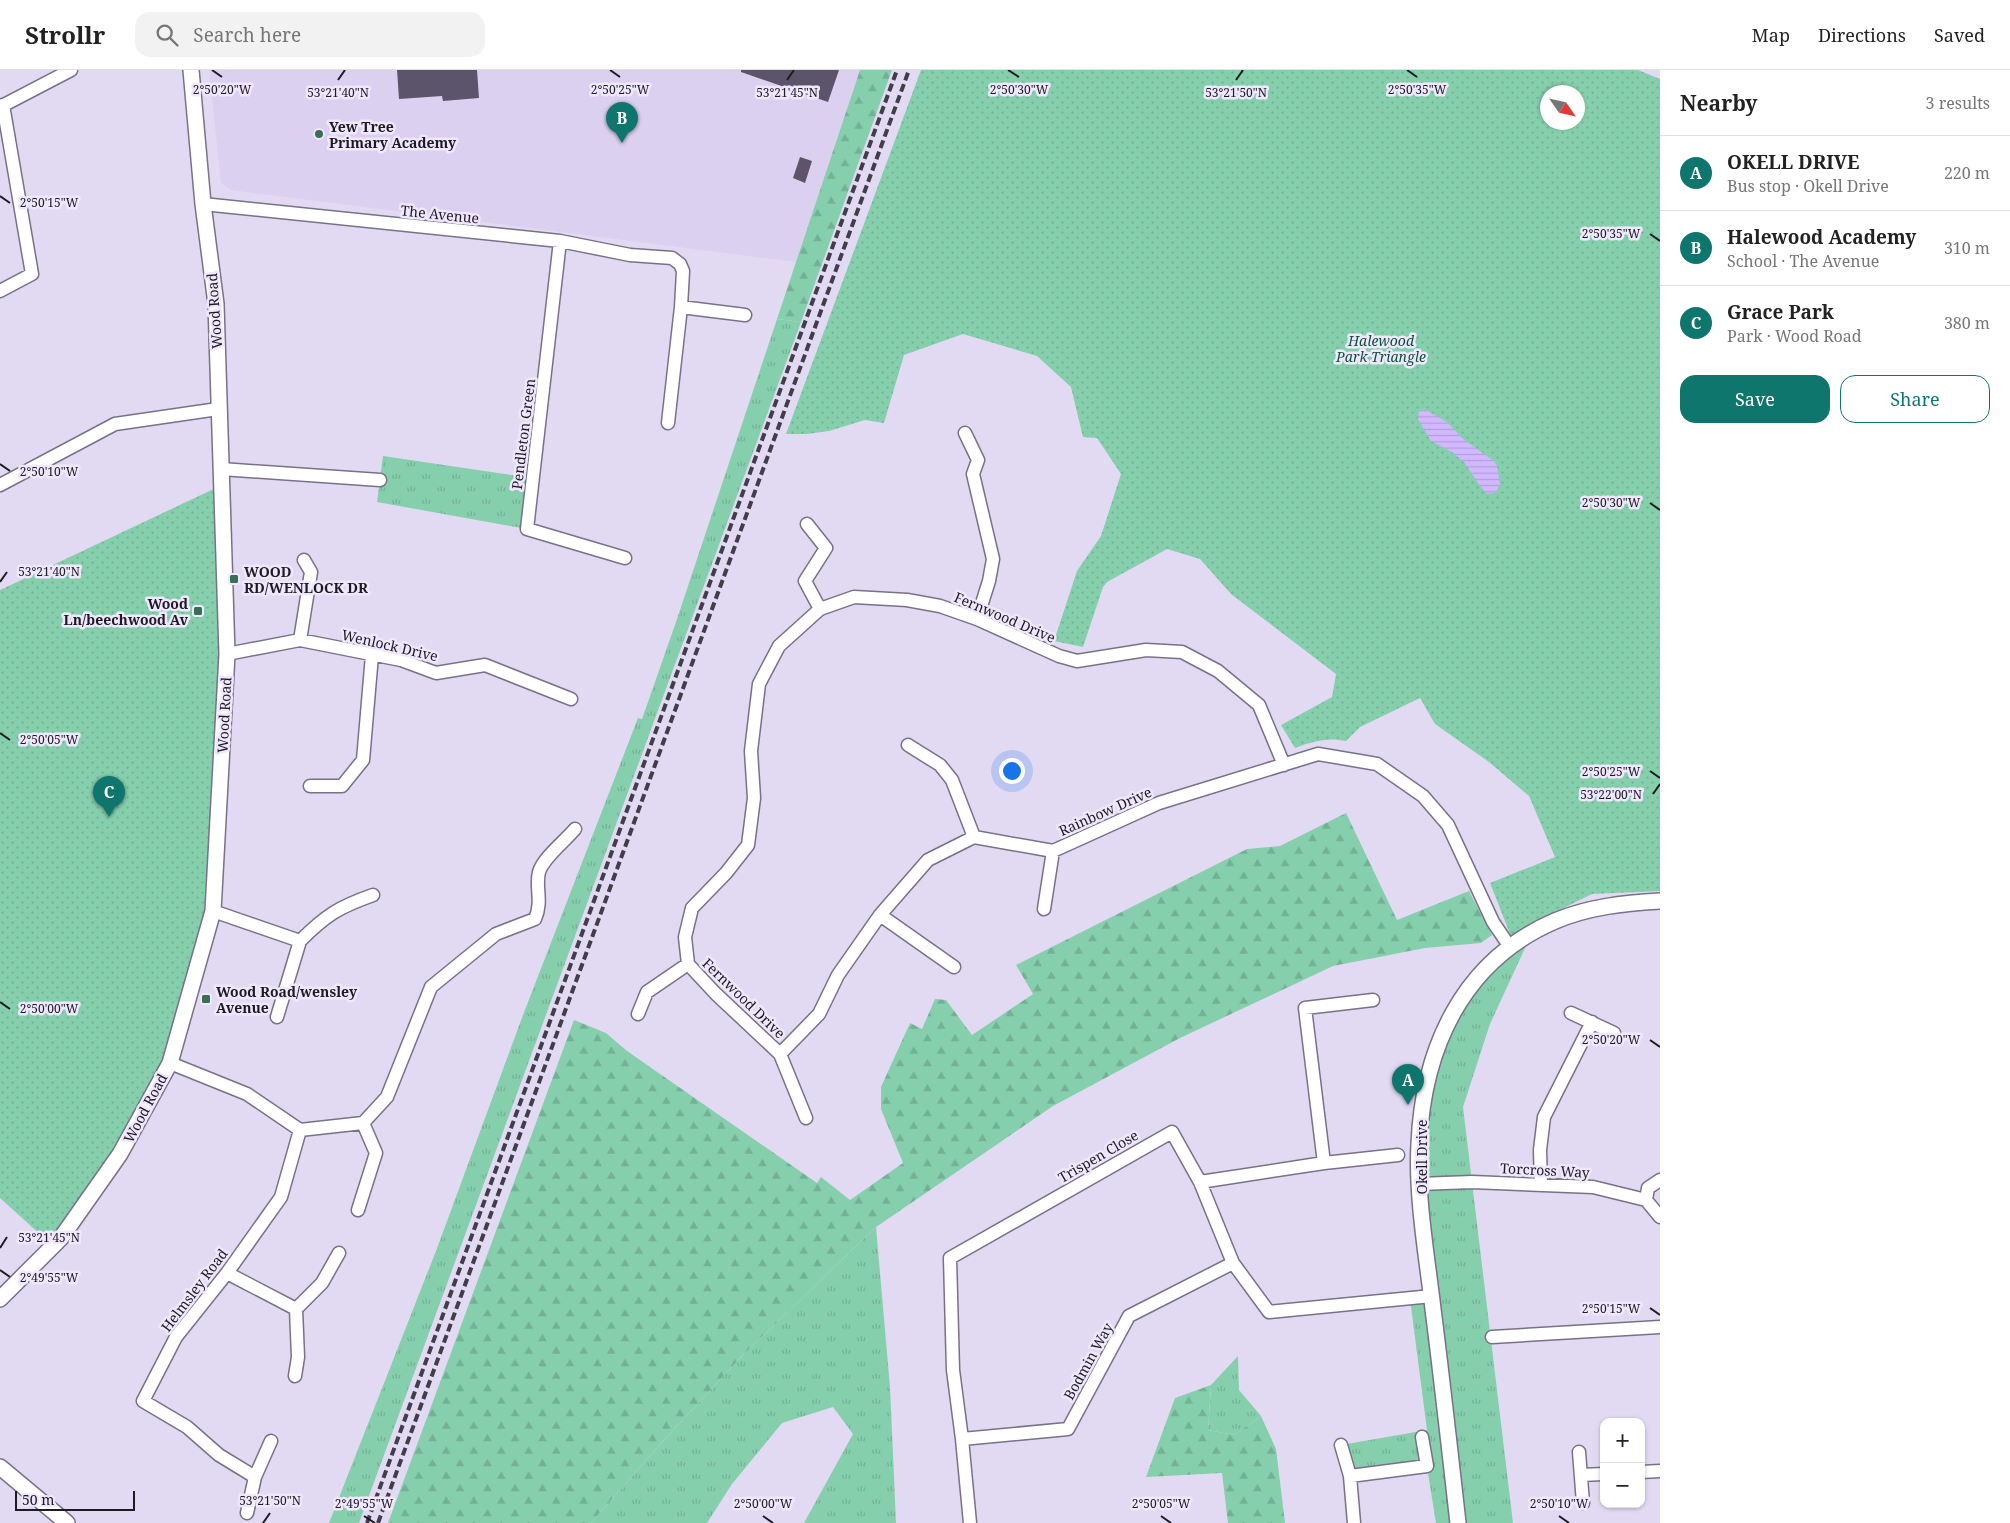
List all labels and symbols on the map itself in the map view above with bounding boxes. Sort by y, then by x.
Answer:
text: 2°50'20"W [193,81,252,98]
text: 2°50'25"W [591,81,650,98]
text: 2°50'30"W [990,81,1049,98]
text: 2°50'35"W [1388,81,1447,98]
text: 53°21'40"N [307,84,369,101]
text: 53°21'45"N [756,84,818,101]
text: 53°21'50"N [1205,84,1267,101]
north arrow [1540,85,1585,130]
pin: B [606,102,638,143]
place label: Yew Tree Primary Academy [329,117,457,152]
marker: Yew Tree Primary Academy [313,128,325,140]
text: 2°50'15"W [20,194,79,211]
street label: The Avenue [400,200,480,228]
text: 2°50'35"W [1582,225,1641,242]
street label: Wood Road [202,272,226,350]
park label: Halewood Park Triangle [1335,331,1426,366]
street label: Pendleton Green [507,377,539,491]
text: 2°50'10"W [20,463,79,480]
text: 2°50'30"W [1582,494,1641,511]
place label: WOOD RD/WENLOCK DR [244,562,369,597]
text: 53°21'40"N [18,563,80,580]
marker: WOOD RD/WENLOCK DR [228,573,240,585]
street label: Fernwood Drive [952,587,1058,647]
place label: Wood Ln/beechwood Av [64,594,189,629]
marker: Wood Ln/beechwood Av [192,605,204,617]
street label: Wenlock Drive [340,625,440,665]
street label: Wood Road [213,676,235,753]
text: 2°50'05"W [20,731,79,748]
your location [999,758,1025,784]
text: 2°50'25"W [1582,763,1641,780]
pin: C [93,776,125,817]
street label: Rainbow Drive [1056,782,1154,840]
text: 53°22'00"N [1580,786,1642,803]
street label: Fernwood Drive [699,954,789,1042]
place label: Wood Road/wensley Avenue [216,982,358,1017]
marker: Wood Road/wensley Avenue [200,993,212,1005]
text: 2°50'00"W [20,1000,79,1017]
text: 2°50'20"W [1582,1031,1641,1048]
pin: A [1392,1064,1424,1105]
street label: Wood Road [119,1070,171,1146]
street label: Okell Drive [1412,1120,1431,1194]
street label: Trispen Close [1054,1125,1142,1187]
street label: Torcross Way [1500,1158,1590,1182]
text: 53°21'45"N [18,1229,80,1246]
street label: Helmsley Road [156,1244,232,1335]
text: 2°49'55"W [20,1269,79,1286]
text: 2°50'15"W [1582,1300,1641,1317]
street label: Bodmin Way [1059,1319,1117,1403]
scale bar [15,1488,135,1511]
text: 53°21'50"N [239,1492,301,1509]
text: 2°49'55"W [335,1495,394,1512]
text: 2°50'00"W [734,1495,793,1512]
text: 2°50'05"W [1132,1495,1191,1512]
text: 2°50'10"W [1530,1495,1589,1512]

